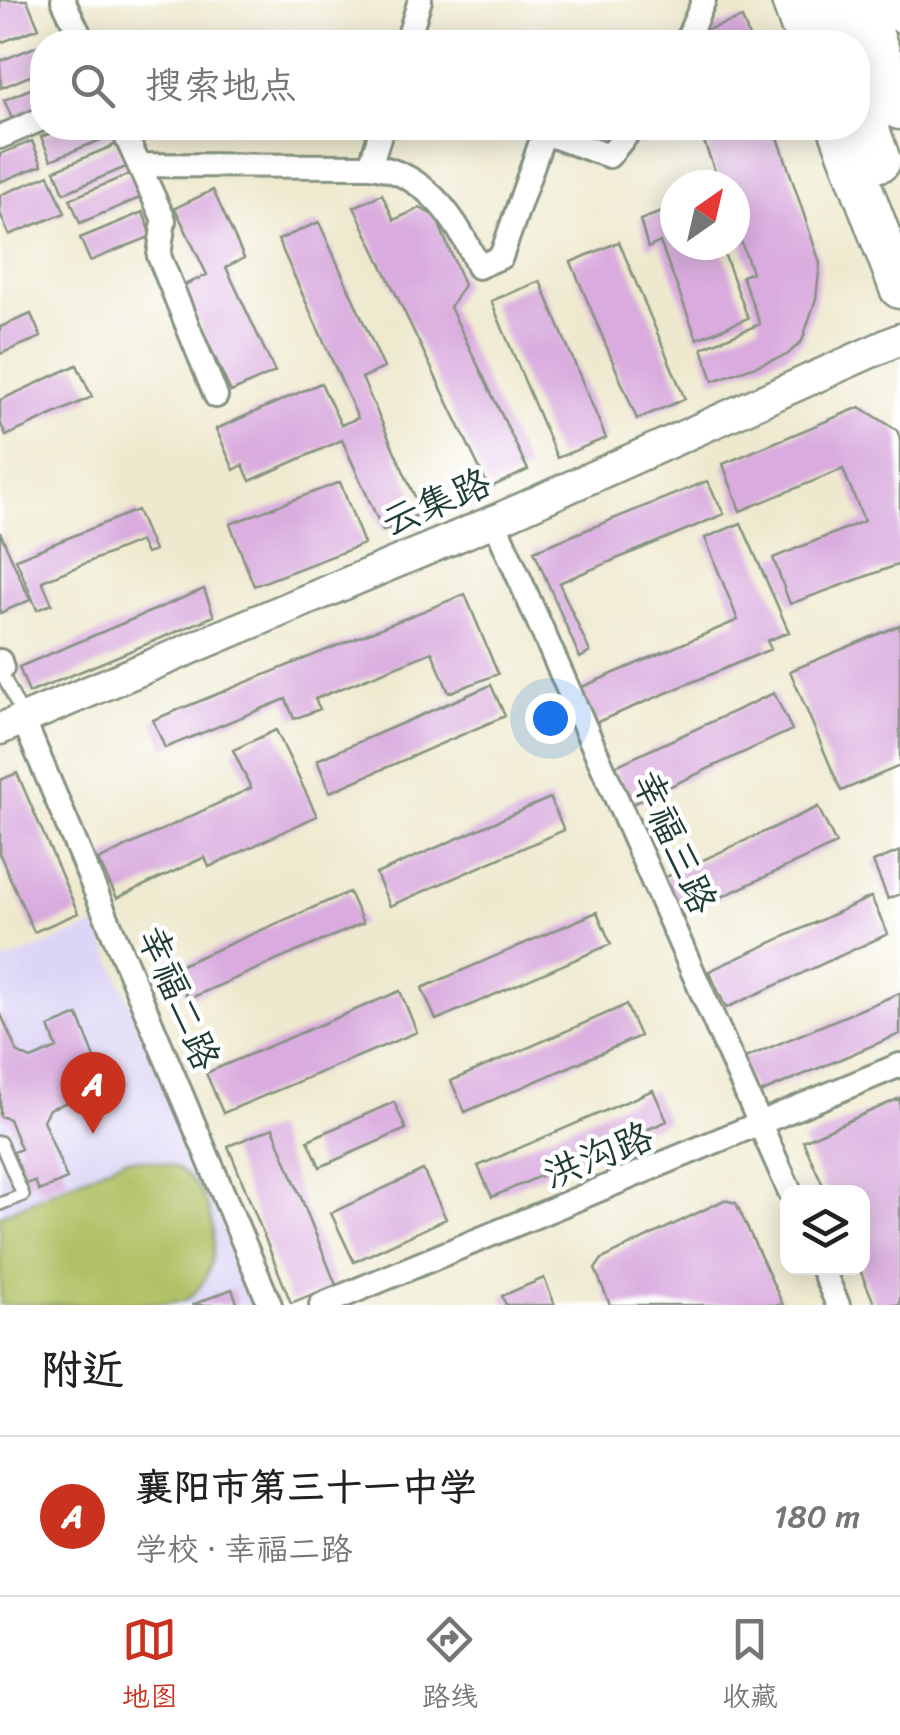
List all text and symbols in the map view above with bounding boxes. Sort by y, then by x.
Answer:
search box [30,30,870,140]
text: 搜索地点 [145,52,297,119]
icon: search [65,58,120,113]
north arrow [660,170,750,260]
street label: 云集路 [371,449,502,556]
your location [525,693,576,744]
street label: 幸福三路 [613,759,736,925]
street label: 幸福二路 [118,915,239,1081]
pin: A [61,1052,126,1134]
street label: 洪沟路 [533,1103,664,1208]
map controls [780,1185,870,1275]
button: layers [780,1185,870,1275]
text: 附近 [40,1333,124,1407]
text: 襄阳市第三十一中学 [135,1454,477,1521]
text: A [62,1488,83,1545]
text: 180 m [774,1488,860,1545]
text: 学校 · 幸福二路 [135,1521,352,1578]
tab: 地图 [122,1612,178,1721]
tab: 路线 [422,1612,478,1721]
tab: 收藏 [722,1612,778,1721]

